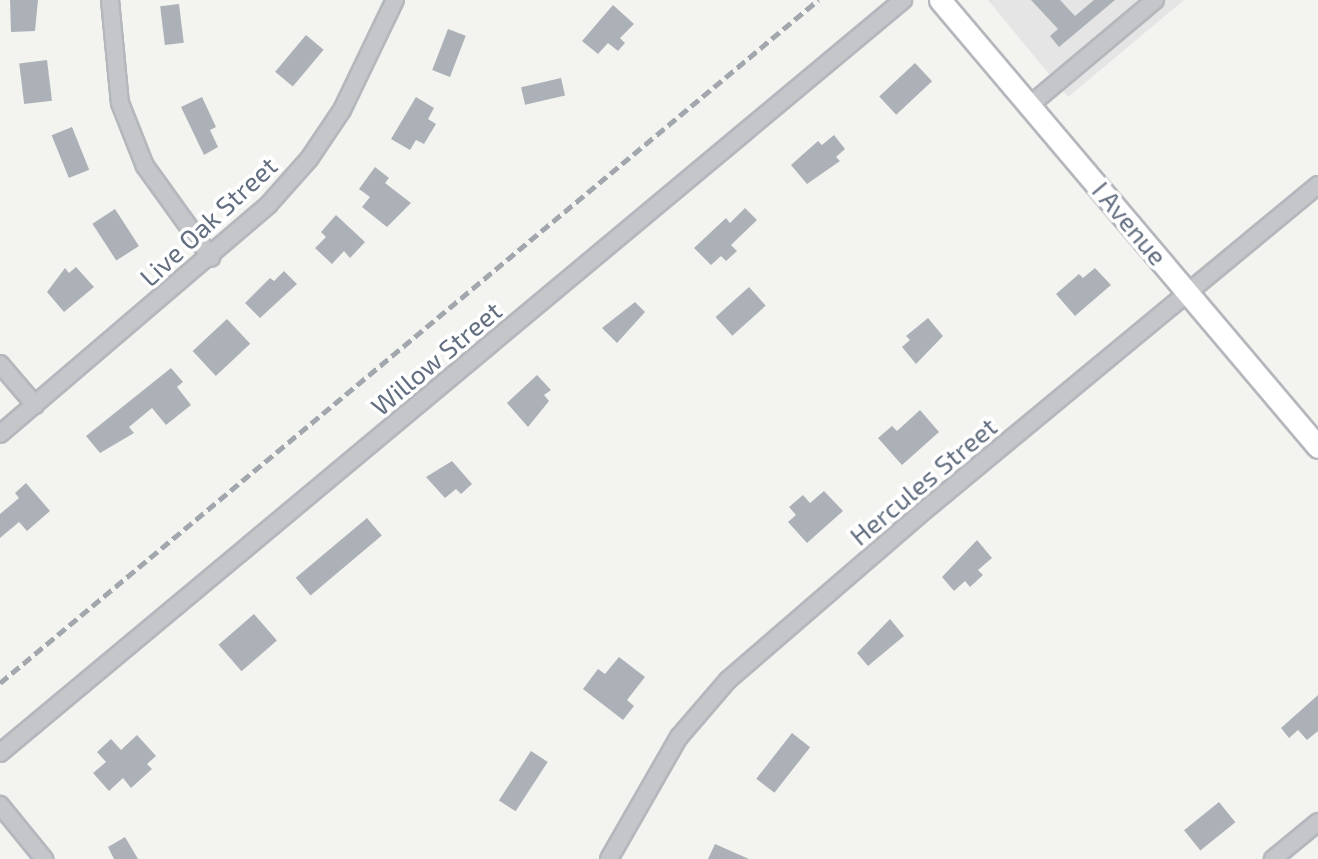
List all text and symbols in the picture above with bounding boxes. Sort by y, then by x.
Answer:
street label: Live Oak Street [133,150,283,292]
street label: I Avenue [1086,175,1174,271]
street label: Willow Street [364,294,508,422]
street label: Hercules Street [843,411,1003,551]

